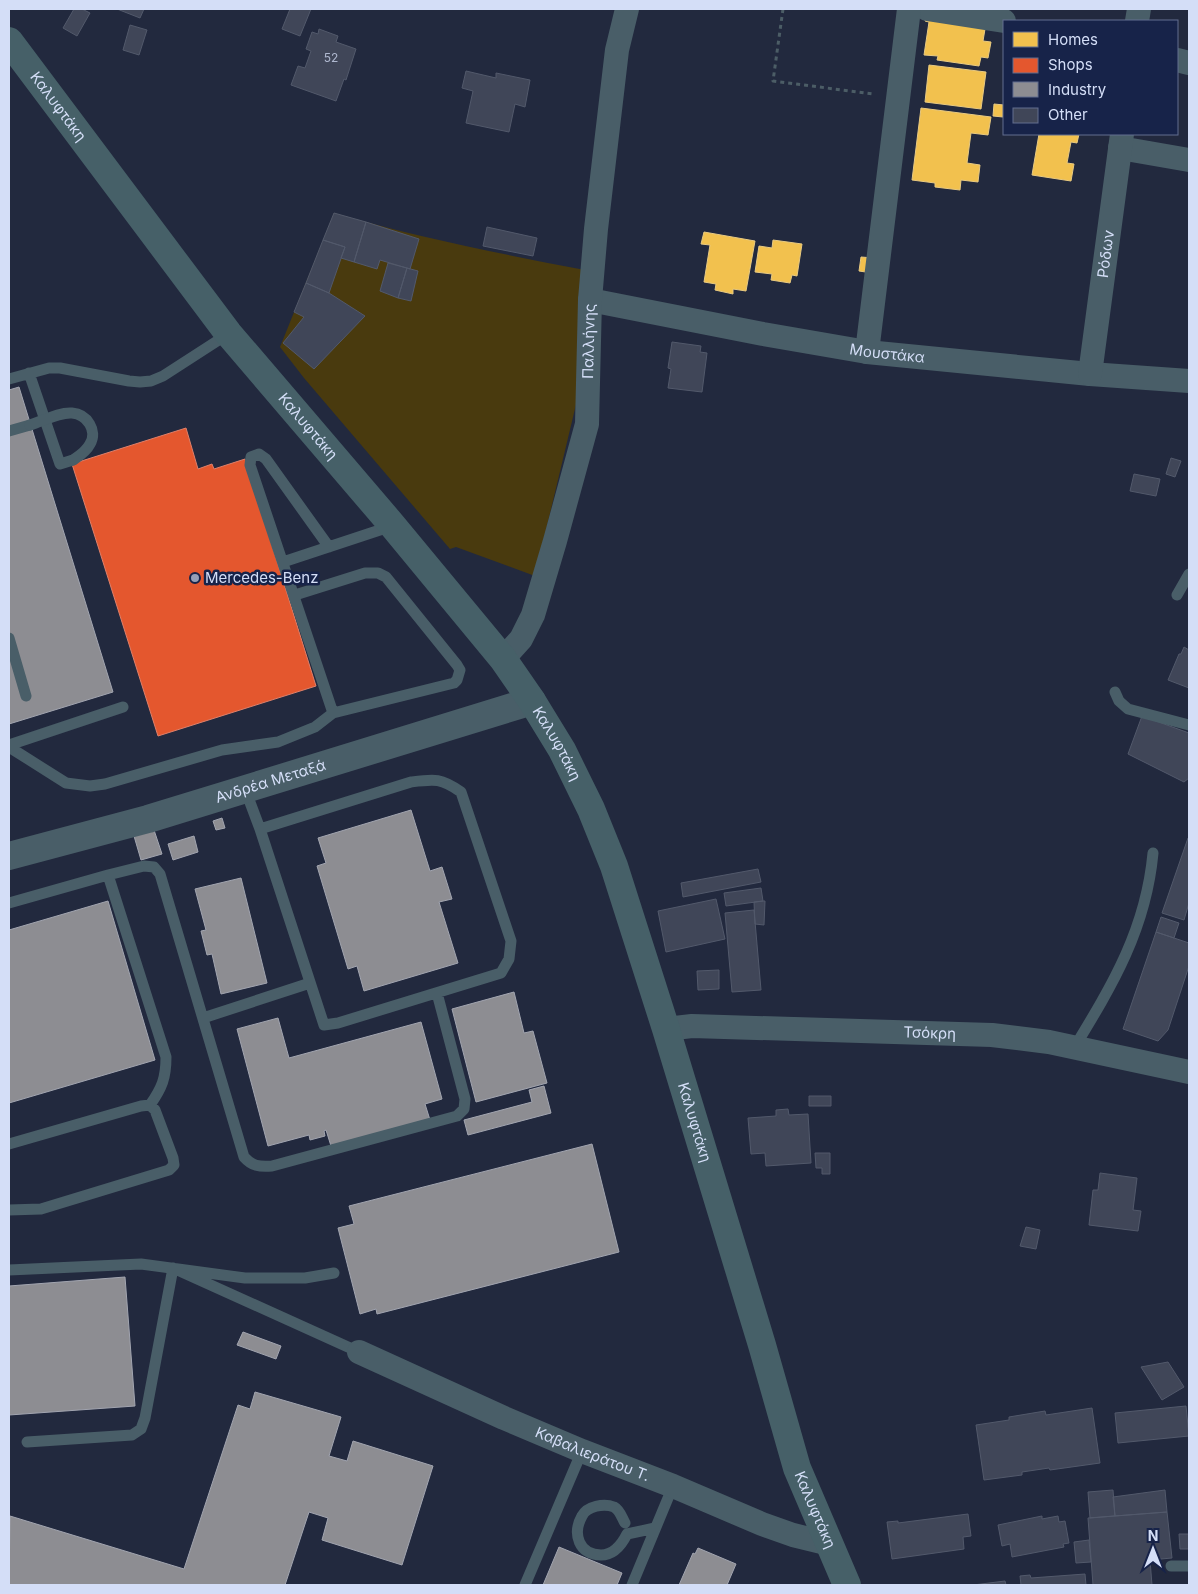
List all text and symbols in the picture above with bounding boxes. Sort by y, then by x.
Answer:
legend [1003,20,1178,135]
text: Homes [1048,30,1098,49]
house number: 52 [324,50,338,65]
text: Shops [1048,55,1093,74]
street label: Καλυφτάκη [26,68,91,145]
text: Industry [1048,80,1107,99]
text: Other [1048,105,1088,124]
street label: Ρόδων [1093,229,1118,279]
street label: Παλλήνης [578,303,599,379]
street label: Μουστάκα [848,339,926,367]
street label: Καλυφτάκη [274,389,342,464]
place label: Mercedes-Benz [205,568,318,587]
marker: Mercedes-Benz [189,572,201,584]
street label: Καλυφτάκη [529,703,586,784]
street label: Ανδρέα Μεταξά [213,755,328,807]
street label: Τσόκρη [903,1022,956,1043]
street label: Καλυφτάκη [674,1080,716,1164]
street label: Καβαλιεράτου Τ. [533,1422,653,1485]
street label: Καλυφτάκη [790,1468,840,1551]
north arrow [1128,1524,1178,1574]
text: N [1148,1527,1158,1544]

